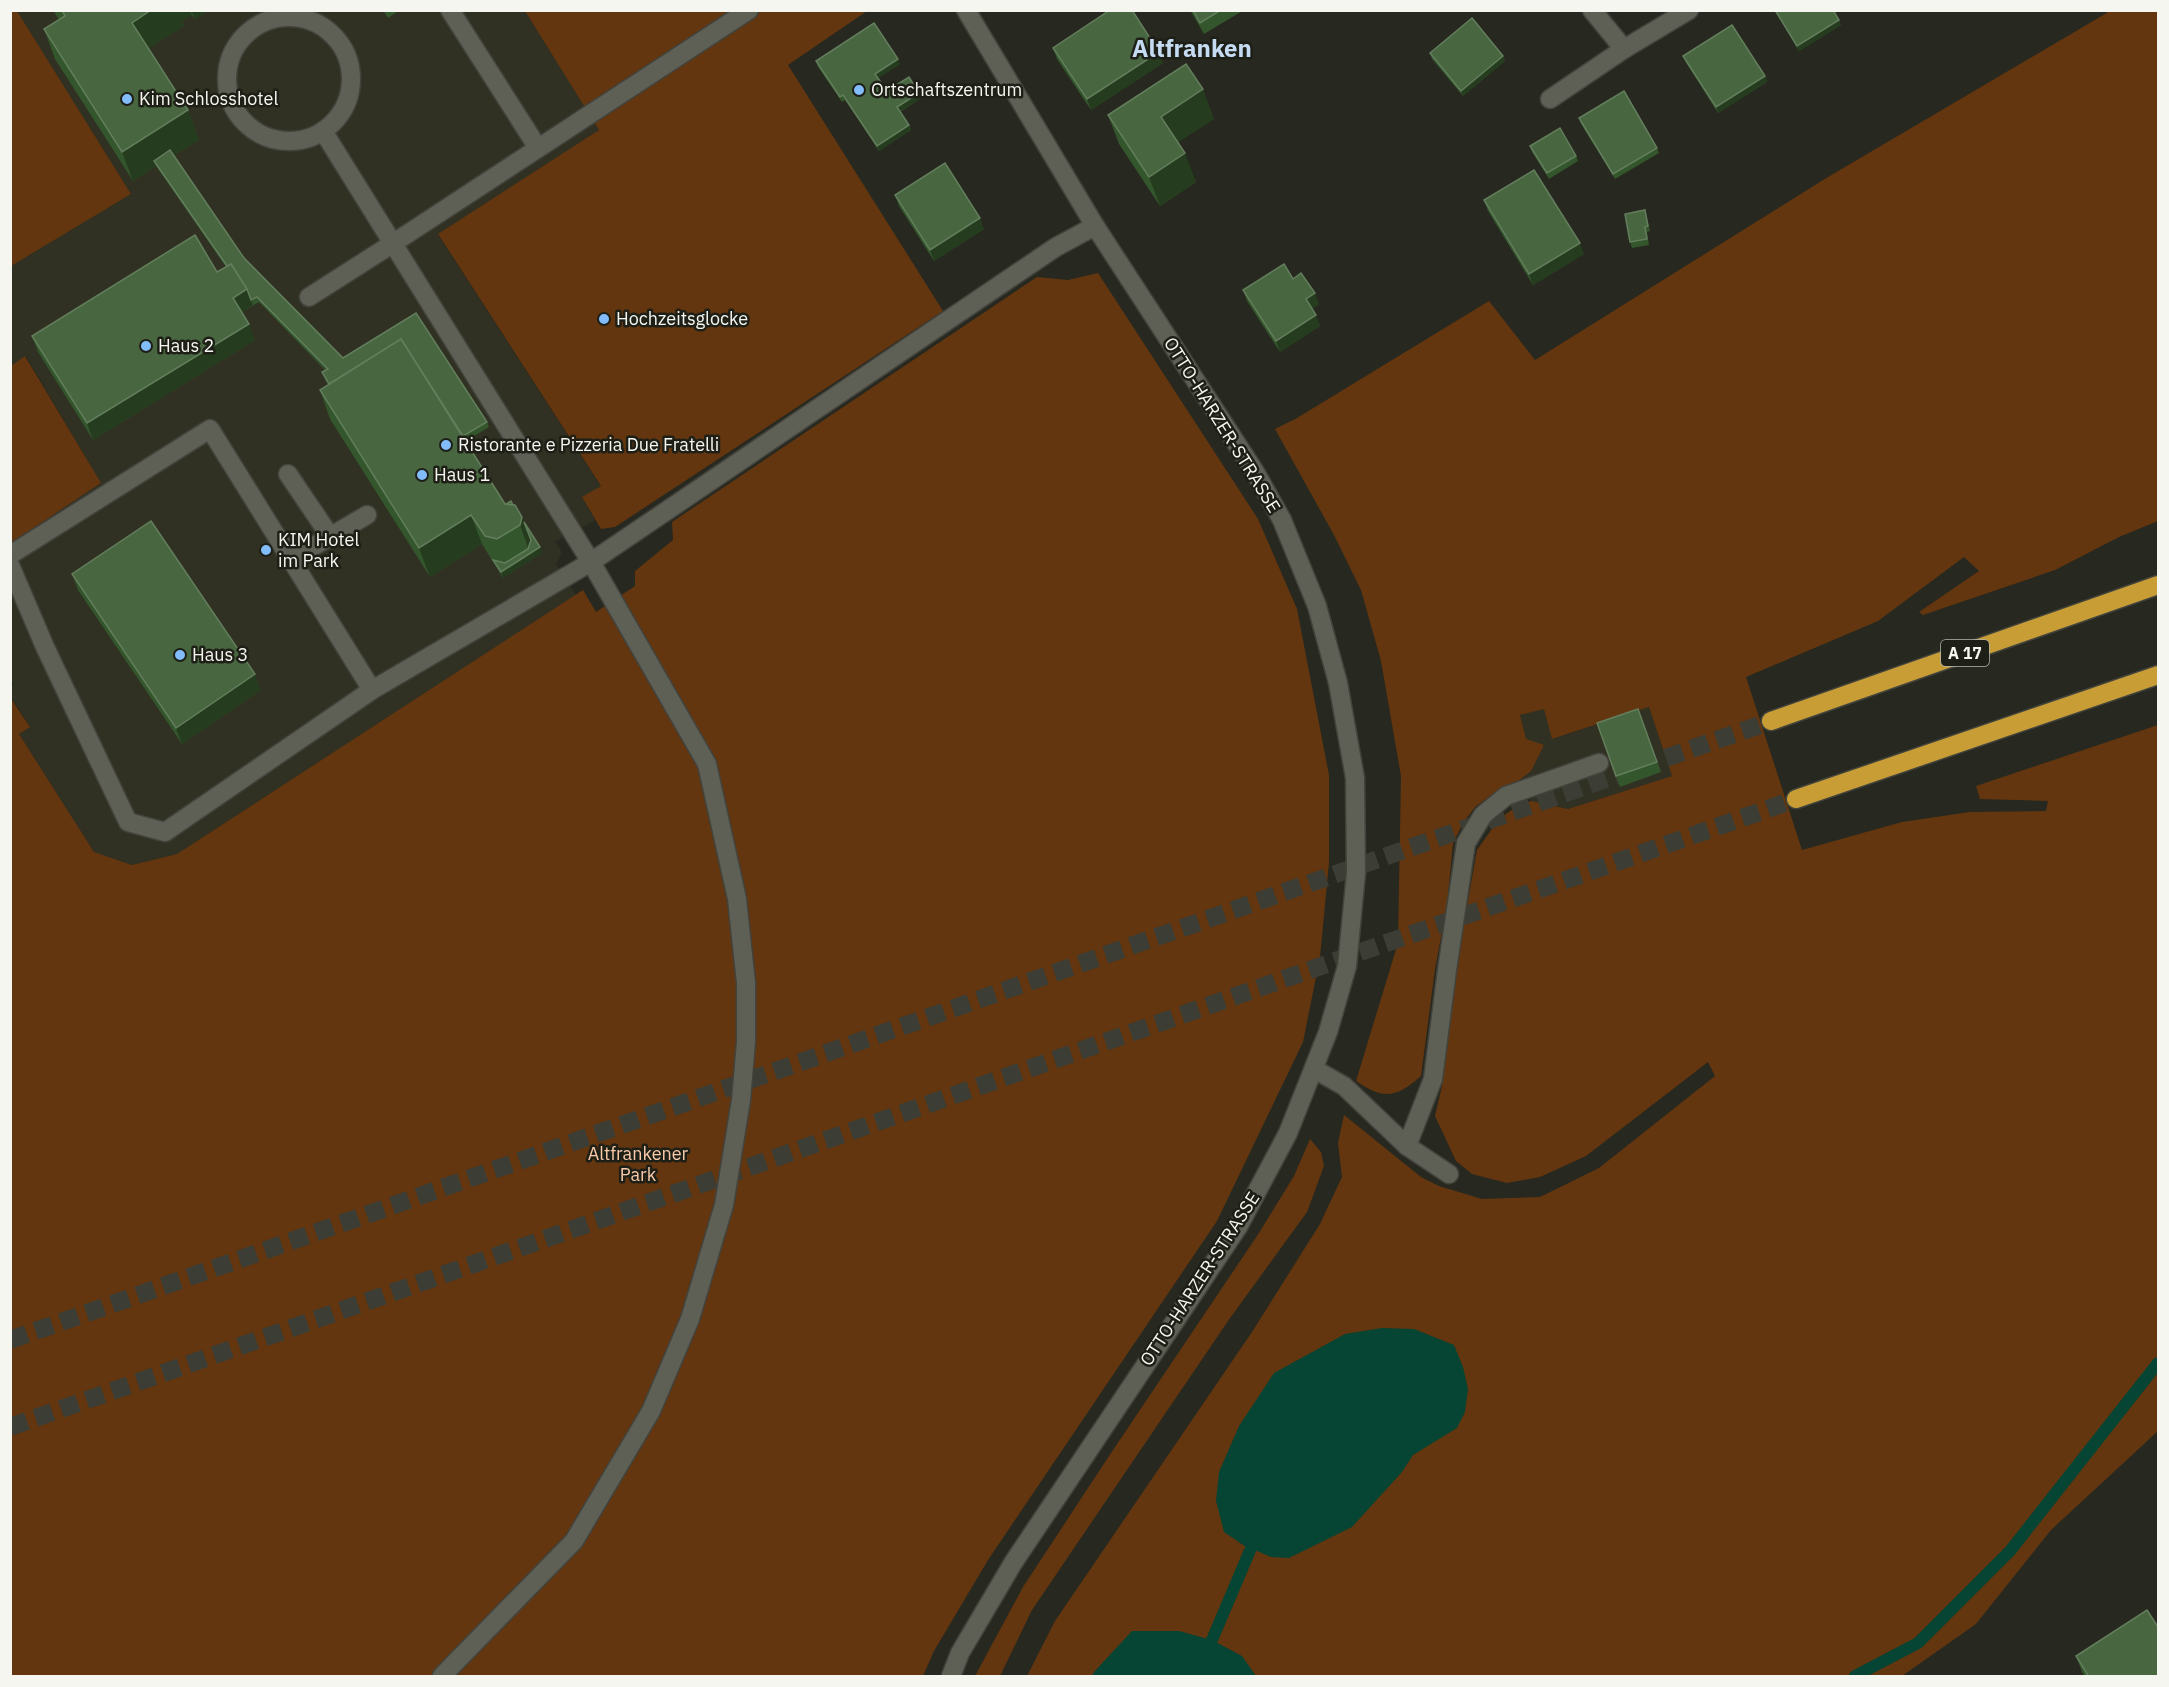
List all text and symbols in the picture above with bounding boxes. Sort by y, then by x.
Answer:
district label: Altfranken [1132,32,1252,64]
place label: Ortschaftszentrum [871,78,1022,101]
marker: Ortschaftszentrum [852,83,866,97]
place label: Kim Schlosshotel [139,87,278,110]
marker: Kim Schlosshotel [120,92,134,106]
place label: Hochzeitsglocke [616,307,748,330]
marker: Hochzeitsglocke [597,312,611,326]
street label: OTTO-HARZER-STRASSE [1159,333,1286,517]
place label: Haus 2 [158,334,214,357]
marker: Haus 2 [139,339,153,353]
place label: Ristorante e Pizzeria Due Fratelli [458,433,719,456]
marker: Ristorante e Pizzeria Due Fratelli [439,438,453,452]
place label: Haus 1 [434,463,490,486]
marker: Haus 1 [415,468,429,482]
place label: KIM Hotel im Park [278,528,359,572]
marker: KIM Hotel im Park [259,543,273,557]
road number: A 17 [1941,640,1989,666]
place label: Haus 3 [192,643,248,666]
marker: Haus 3 [173,648,187,662]
park label: Altfrankener Park [588,1142,689,1186]
street label: OTTO-HARZER-STRASSE [1135,1187,1264,1370]

